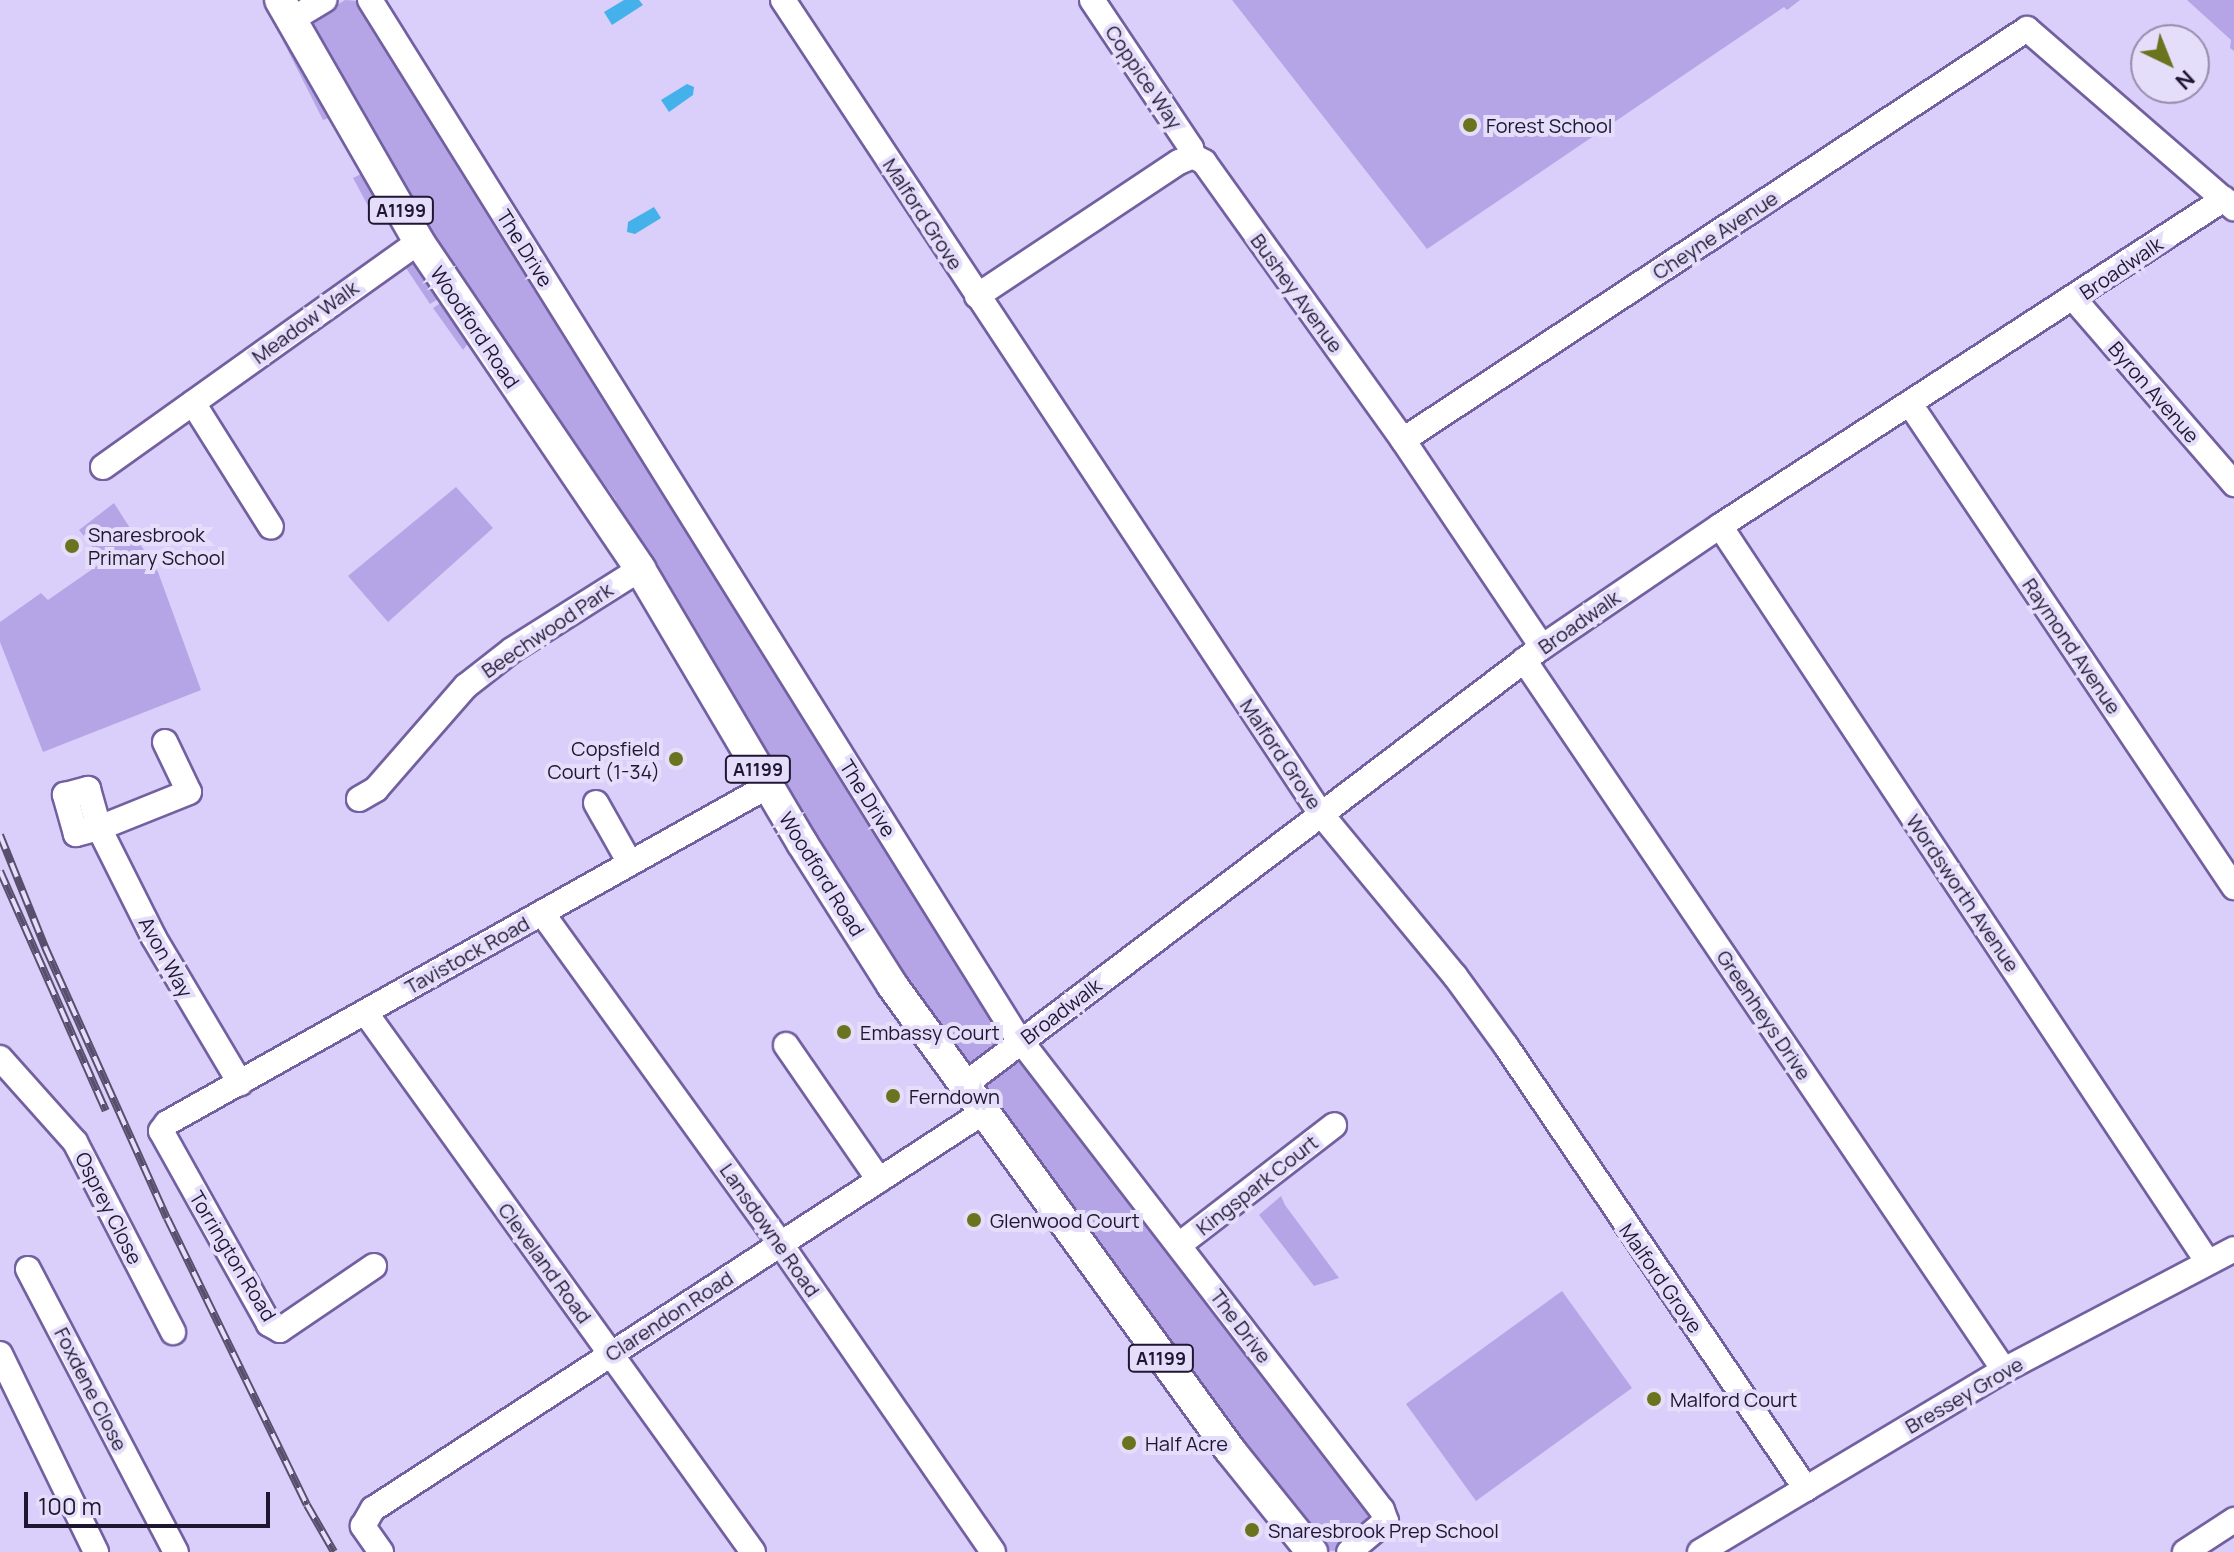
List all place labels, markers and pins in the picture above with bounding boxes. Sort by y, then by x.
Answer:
place label: Forest School [1486,113,1612,137]
marker: Forest School [1461,116,1479,134]
place label: Snaresbrook Primary School [88,522,225,569]
marker: Snaresbrook Primary School [63,537,81,555]
place label: Copsfield Court (1-34) [547,736,660,783]
marker: Copsfield Court (1-34) [667,750,685,768]
place label: Embassy Court [860,1020,1000,1044]
marker: Embassy Court [835,1023,853,1041]
place label: Ferndown [909,1084,1000,1108]
marker: Ferndown [884,1087,902,1105]
place label: Glenwood Court [990,1208,1140,1232]
marker: Glenwood Court [965,1211,983,1229]
place label: Malford Court [1670,1387,1797,1411]
marker: Malford Court [1645,1390,1663,1408]
place label: Half Acre [1145,1431,1228,1455]
marker: Half Acre [1120,1434,1138,1452]
place label: Snaresbrook Prep School [1268,1518,1499,1542]
marker: Snaresbrook Prep School [1243,1521,1261,1539]

